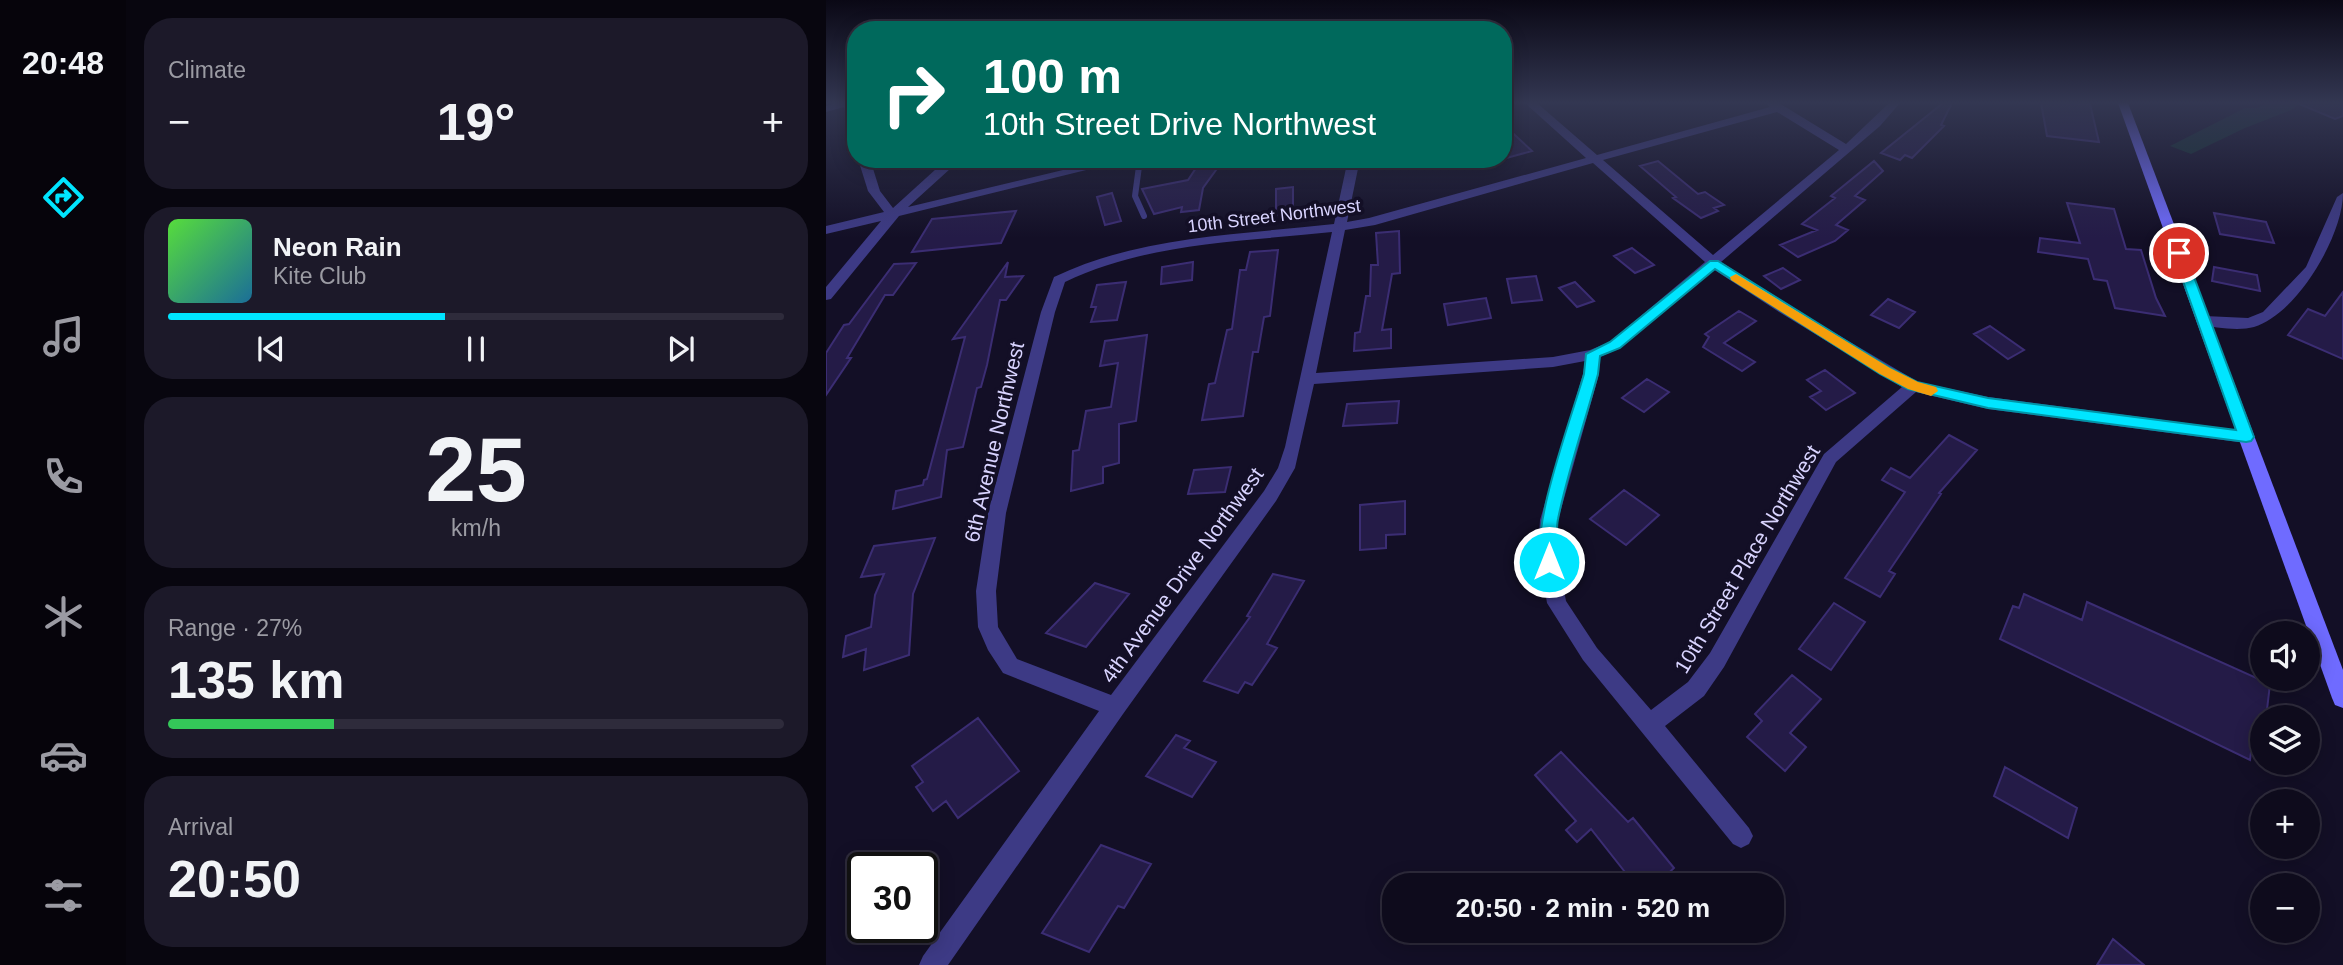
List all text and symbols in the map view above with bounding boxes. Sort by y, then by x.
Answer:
text: 20:48 [22,45,104,81]
icon: right [868,49,959,140]
text: 100 m [983,49,1122,103]
text: Climate [168,57,246,83]
text: 19° [437,93,515,151]
text: − [168,101,190,143]
text: + [762,101,784,143]
text: 10th Street Drive Northwest [983,106,1376,142]
icon: directions [39,173,88,222]
street label: 10th Street Northwest [1186,195,1362,237]
pin [2149,223,2209,283]
text: Neon Rain [273,232,402,262]
icon: arrive [2160,234,2198,272]
text: Kite Club [273,263,366,289]
icon: music [39,312,88,361]
icon: previous [252,330,290,368]
icon: pause [457,330,495,368]
icon: next [662,330,700,368]
street label: 6th Avenue Northwest [960,339,1028,544]
text: 25 [425,419,527,520]
street label: 10th Street Place Northwest [1670,441,1824,677]
icon: phone [39,452,88,501]
street label: 4th Avenue Drive Northwest [1096,463,1268,687]
text: km/h [451,515,501,541]
position arrow [1512,525,1586,599]
icon: climate [39,592,88,641]
text: Range · 27% [168,615,302,641]
map controls [2250,621,2320,943]
button: sound [2250,621,2320,691]
text: 135 km [168,651,344,709]
button: layers [2250,705,2320,775]
icon: car [39,731,88,780]
button: + [2250,789,2320,859]
text: Arrival [168,814,233,840]
text: 20:50 [168,850,301,908]
speed limit sign: 30 [847,852,938,943]
icon: filters [39,871,88,920]
button: − [2250,873,2320,943]
text: 20:50 · 2 min · 520 m [1456,893,1710,923]

